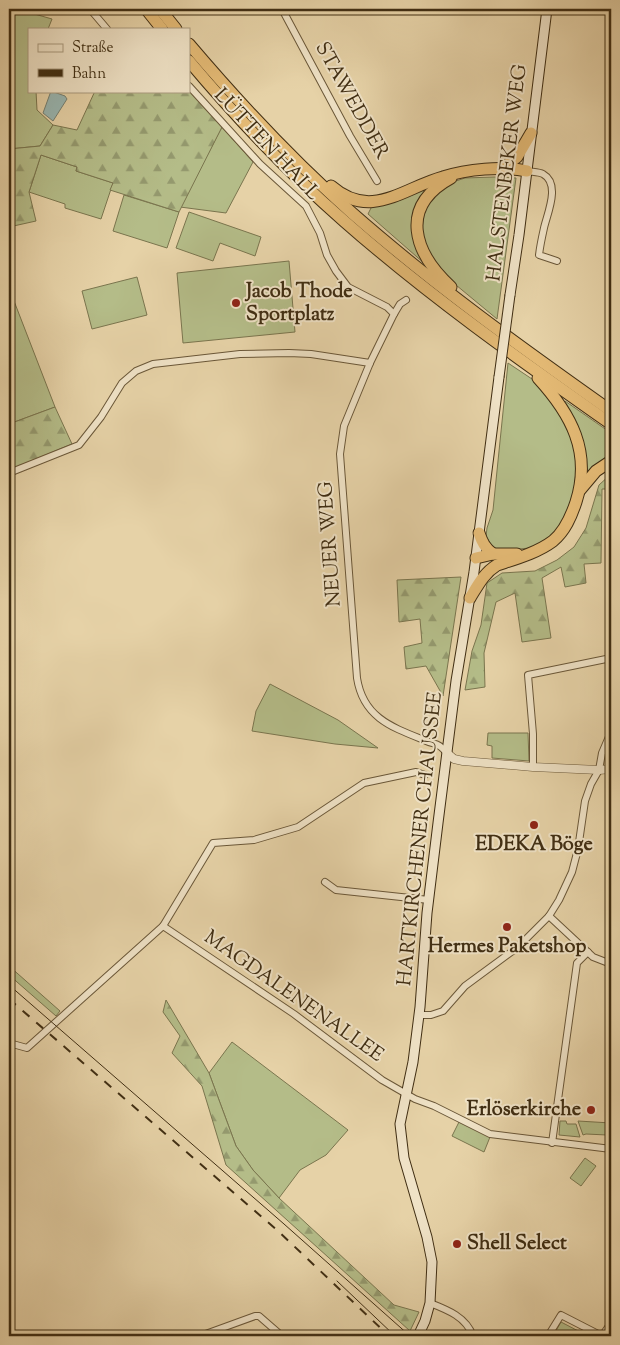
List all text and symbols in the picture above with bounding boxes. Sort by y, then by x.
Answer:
legend [28,28,190,92]
street label: STAWEDDER [307,37,396,165]
text: Straße [72,38,114,59]
street label: HALSTENBEKER WEG [480,63,536,283]
text: Bahn [72,64,106,85]
street label: LÜTTEN HALL [206,82,327,208]
place label: Jacob Thode Sportplatz [244,278,353,330]
marker: Jacob Thode Sportplatz [230,297,242,309]
street label: NEUER WEG [312,480,350,608]
street label: HARTKIRCHENER CHAUSSEE [391,691,451,987]
marker: EDEKA Böge [528,819,540,831]
place label: EDEKA Böge [475,831,593,860]
marker: Hermes Paketshop [501,921,513,933]
street label: MAGDALENENALLEE [197,924,389,1070]
place label: Hermes Paketshop [428,933,586,962]
place label: Erlöserkirche [467,1096,581,1125]
marker: Erlöserkirche [585,1104,597,1116]
place label: Shell Select [467,1230,567,1259]
marker: Shell Select [451,1238,463,1250]

